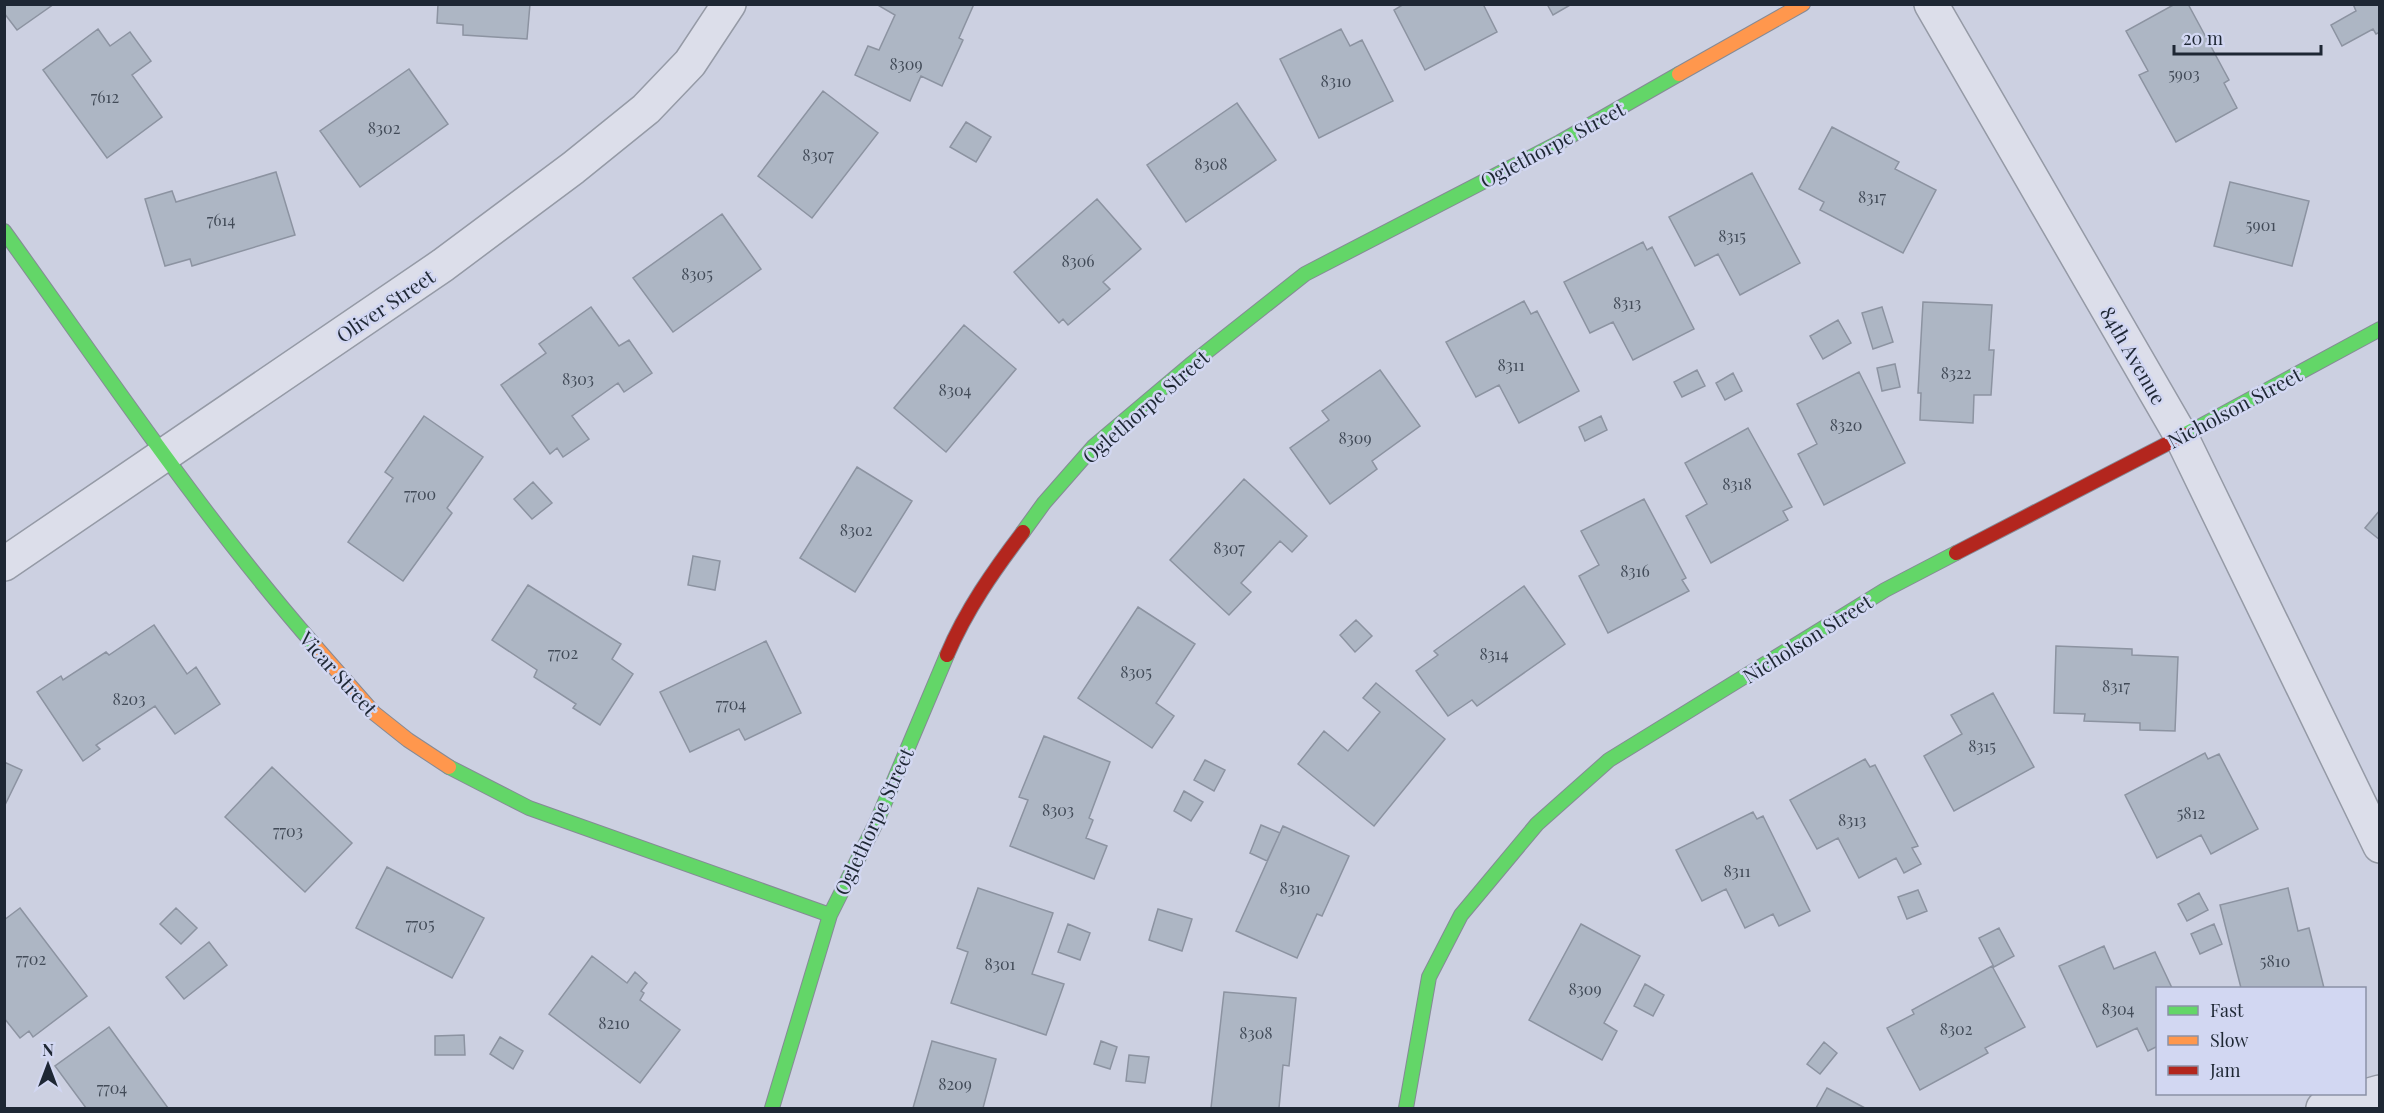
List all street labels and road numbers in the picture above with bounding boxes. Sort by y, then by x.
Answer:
street label: Oglethorpe Street [1475,94,1630,193]
street label: Oliver Street [331,262,440,348]
street label: 84th Avenue [2095,301,2173,409]
street label: Oglethorpe Street [1076,343,1215,469]
street label: Nicholson Street [2162,360,2307,454]
street label: Nicholson Street [1737,587,1878,689]
street label: Vicar Street [293,624,385,722]
street label: Oglethorpe Street [827,742,919,899]

